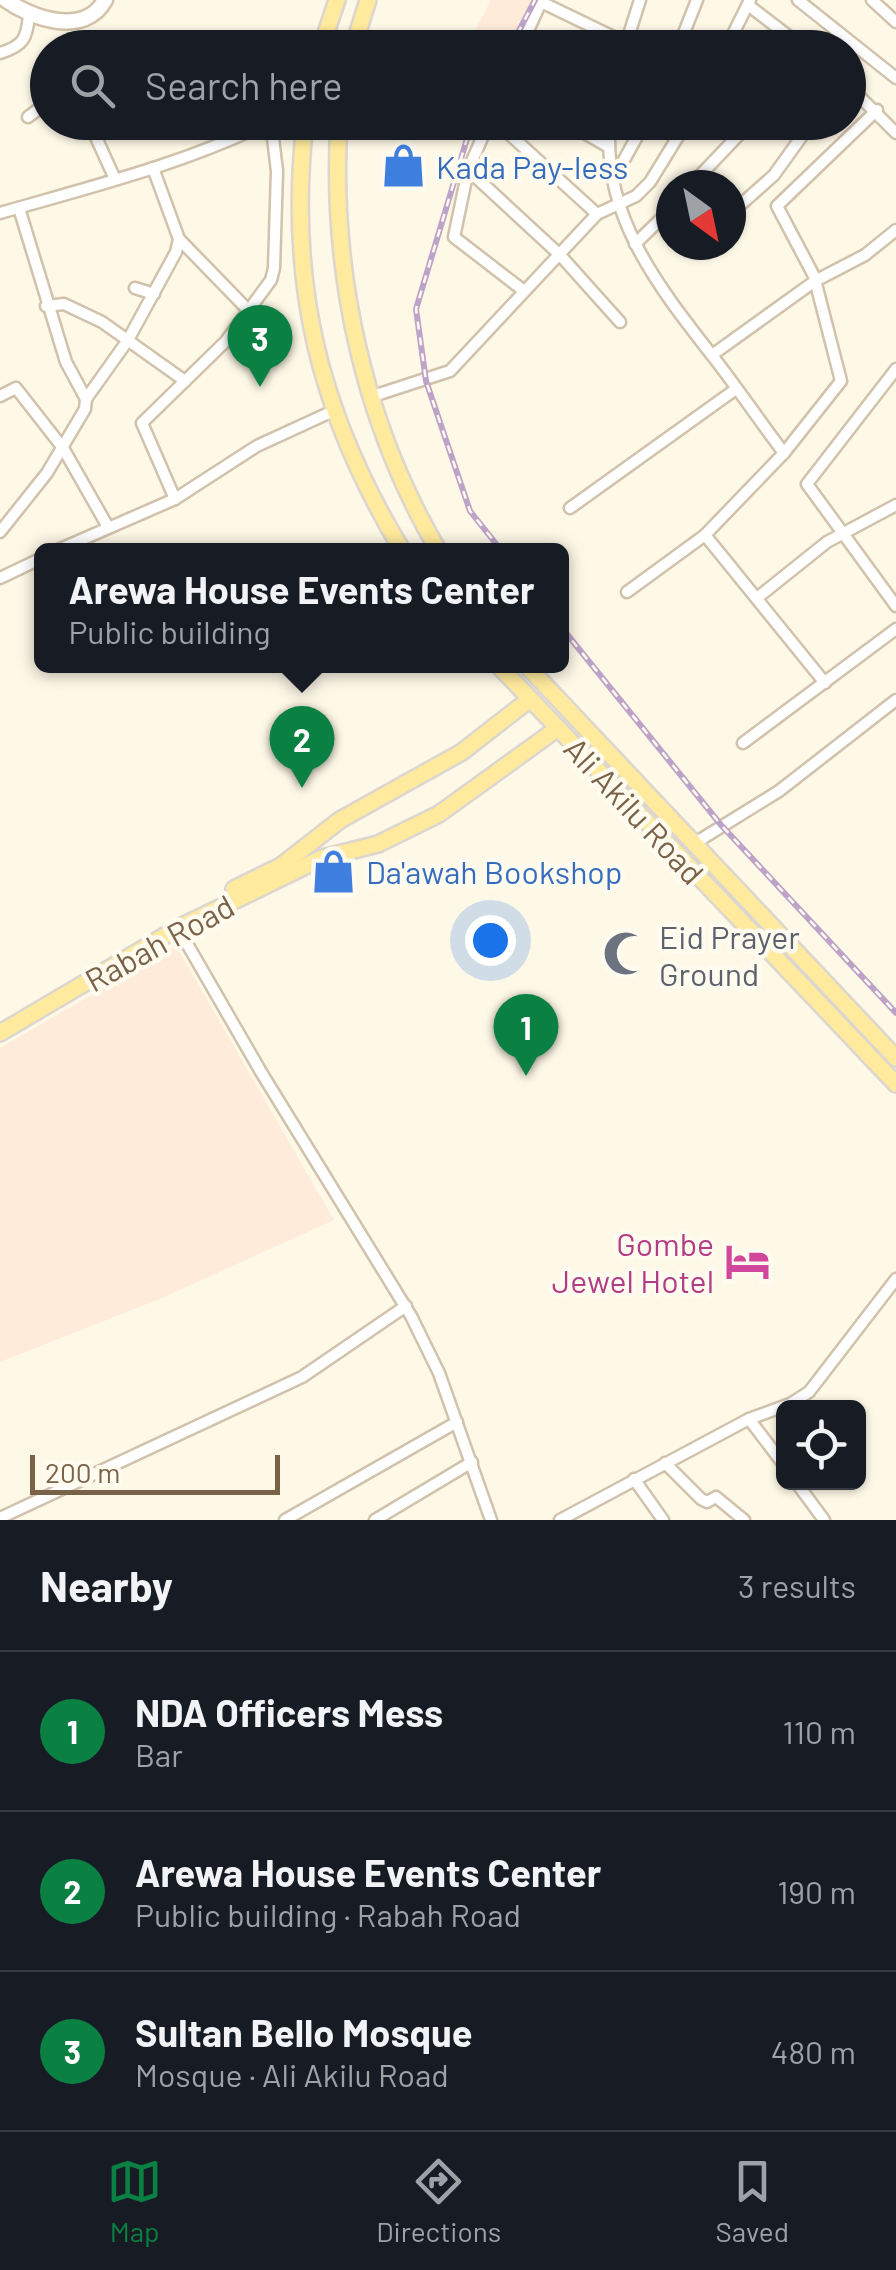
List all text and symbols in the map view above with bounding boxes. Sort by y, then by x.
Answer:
search box [30,30,866,140]
icon: search [65,58,120,113]
text: Search here [145,62,343,108]
shop icon: Kada Pay-less [379,142,427,190]
place label: Kada Pay-less [436,147,628,185]
north arrow [656,170,746,260]
pin: 3 [228,304,292,387]
popup [34,543,569,673]
text: Arewa House Events Center [68,566,535,612]
text: Public building [68,612,271,650]
pin: 2 [270,706,334,788]
street label: Ali Akilu Road [557,729,713,891]
shop icon: Da'awah Bookshop [309,847,357,895]
place label: Da'awah Bookshop [366,852,622,890]
street label: Rabah Road [78,886,240,998]
your location [465,915,516,966]
place label: Eid Prayer Ground [659,917,800,992]
mosque icon: Eid Prayer Ground [602,930,650,978]
pin: 1 [494,994,558,1076]
place label: Gombe Jewel Hotel [552,1224,714,1299]
hotel icon: Gombe Jewel Hotel [723,1237,771,1285]
map controls [776,1400,866,1490]
button: locate [776,1400,866,1490]
scale bar [30,1450,280,1494]
text: 200 m [45,1455,120,1489]
text: Nearby [40,1560,173,1610]
text: 3 results [738,1566,856,1604]
text: NDA Officers Mess [135,1689,443,1735]
text: 1 [67,1712,78,1750]
text: 110 m [783,1712,856,1750]
text: Bar [135,1735,183,1773]
text: Arewa House Events Center [135,1849,601,1895]
text: 2 [64,1872,81,1910]
text: 190 m [777,1872,856,1910]
text: Public building · Rabah Road [135,1895,521,1933]
text: Sultan Bello Mosque [135,2009,473,2055]
text: 3 [64,2032,81,2070]
text: 480 m [771,2032,856,2070]
text: Mosque · Ali Akilu Road [135,2055,449,2093]
tab: Map [107,2154,162,2248]
tab: Directions [376,2154,501,2248]
tab: Saved [715,2154,789,2248]

